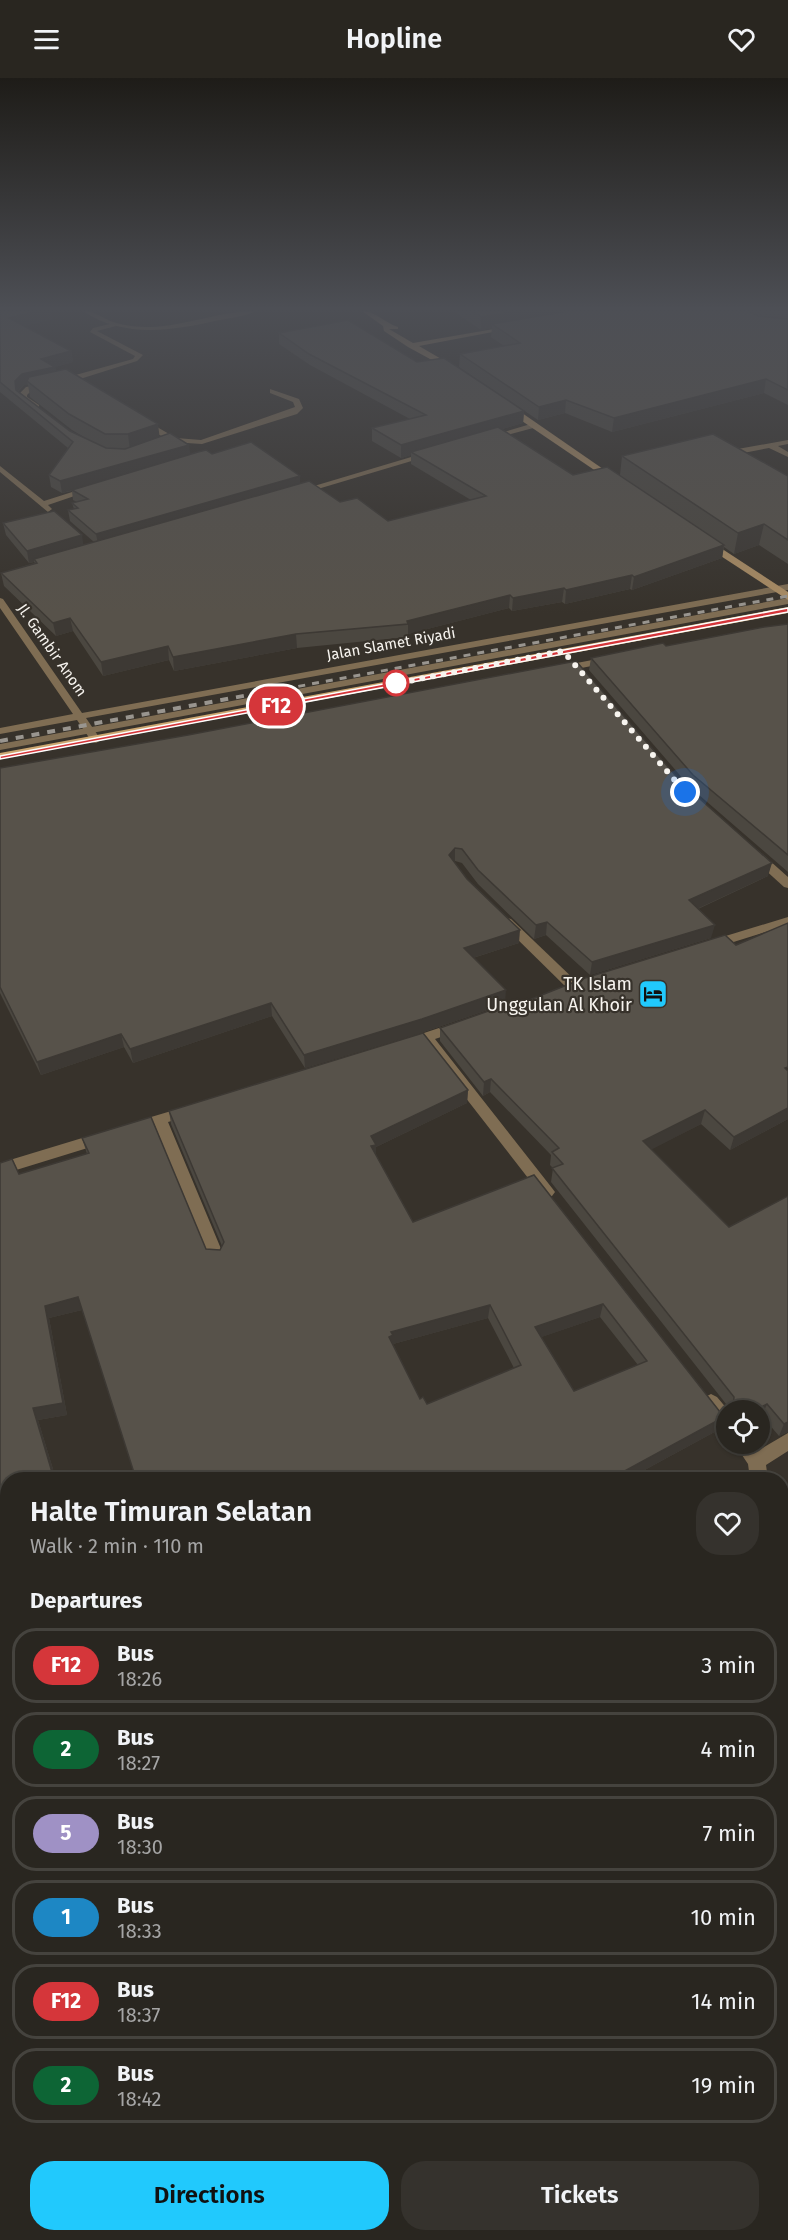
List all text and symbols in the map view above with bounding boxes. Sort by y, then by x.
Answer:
icon: menu [30,23,63,56]
text: Hopline [346,23,442,55]
icon: heart [725,23,758,56]
street label: Jl. Gambir Anom [13,600,91,700]
street label: Jalan Slamet Riyadi [325,624,457,664]
unlabelled marker [383,670,409,696]
line badge: F12 [242,686,310,726]
text: F12 [261,693,291,719]
your location [670,777,700,807]
place label: TK Islam Unggulan Al Khoir [486,973,632,1016]
hotel icon: TK Islam Unggulan Al Khoir [637,978,669,1010]
map controls [716,1400,770,1454]
button: locate [716,1400,770,1454]
button: heart [696,1492,759,1555]
text: Halte Timuran Selatan [30,1495,312,1528]
text: Walk · 2 min · 110 m [30,1534,204,1558]
text: Departures [30,1587,142,1614]
text: Bus [117,1640,154,1667]
text: F12 [51,1652,81,1678]
text: 3 min [701,1652,756,1679]
text: 18:26 [117,1667,162,1691]
text: Bus [117,1724,154,1751]
text: 2 [61,1736,71,1762]
text: 4 min [701,1736,756,1763]
text: 18:27 [117,1751,160,1775]
text: Bus [117,1808,154,1835]
text: 5 [60,1820,72,1846]
text: 7 min [702,1820,756,1847]
text: 18:30 [117,1835,163,1859]
text: Bus [117,1892,154,1919]
text: 1 [61,1904,71,1930]
text: 10 min [690,1904,756,1931]
text: 18:33 [117,1919,162,1943]
text: Bus [117,1976,154,2003]
text: F12 [51,1988,81,2014]
text: 14 min [691,1988,756,2015]
text: 18:37 [117,2003,160,2027]
text: Bus [117,2060,154,2087]
text: 2 [61,2072,71,2098]
text: 19 min [691,2072,756,2099]
text: 18:42 [117,2087,162,2111]
button: Directions [30,2161,389,2230]
button: Tickets [401,2161,759,2230]

